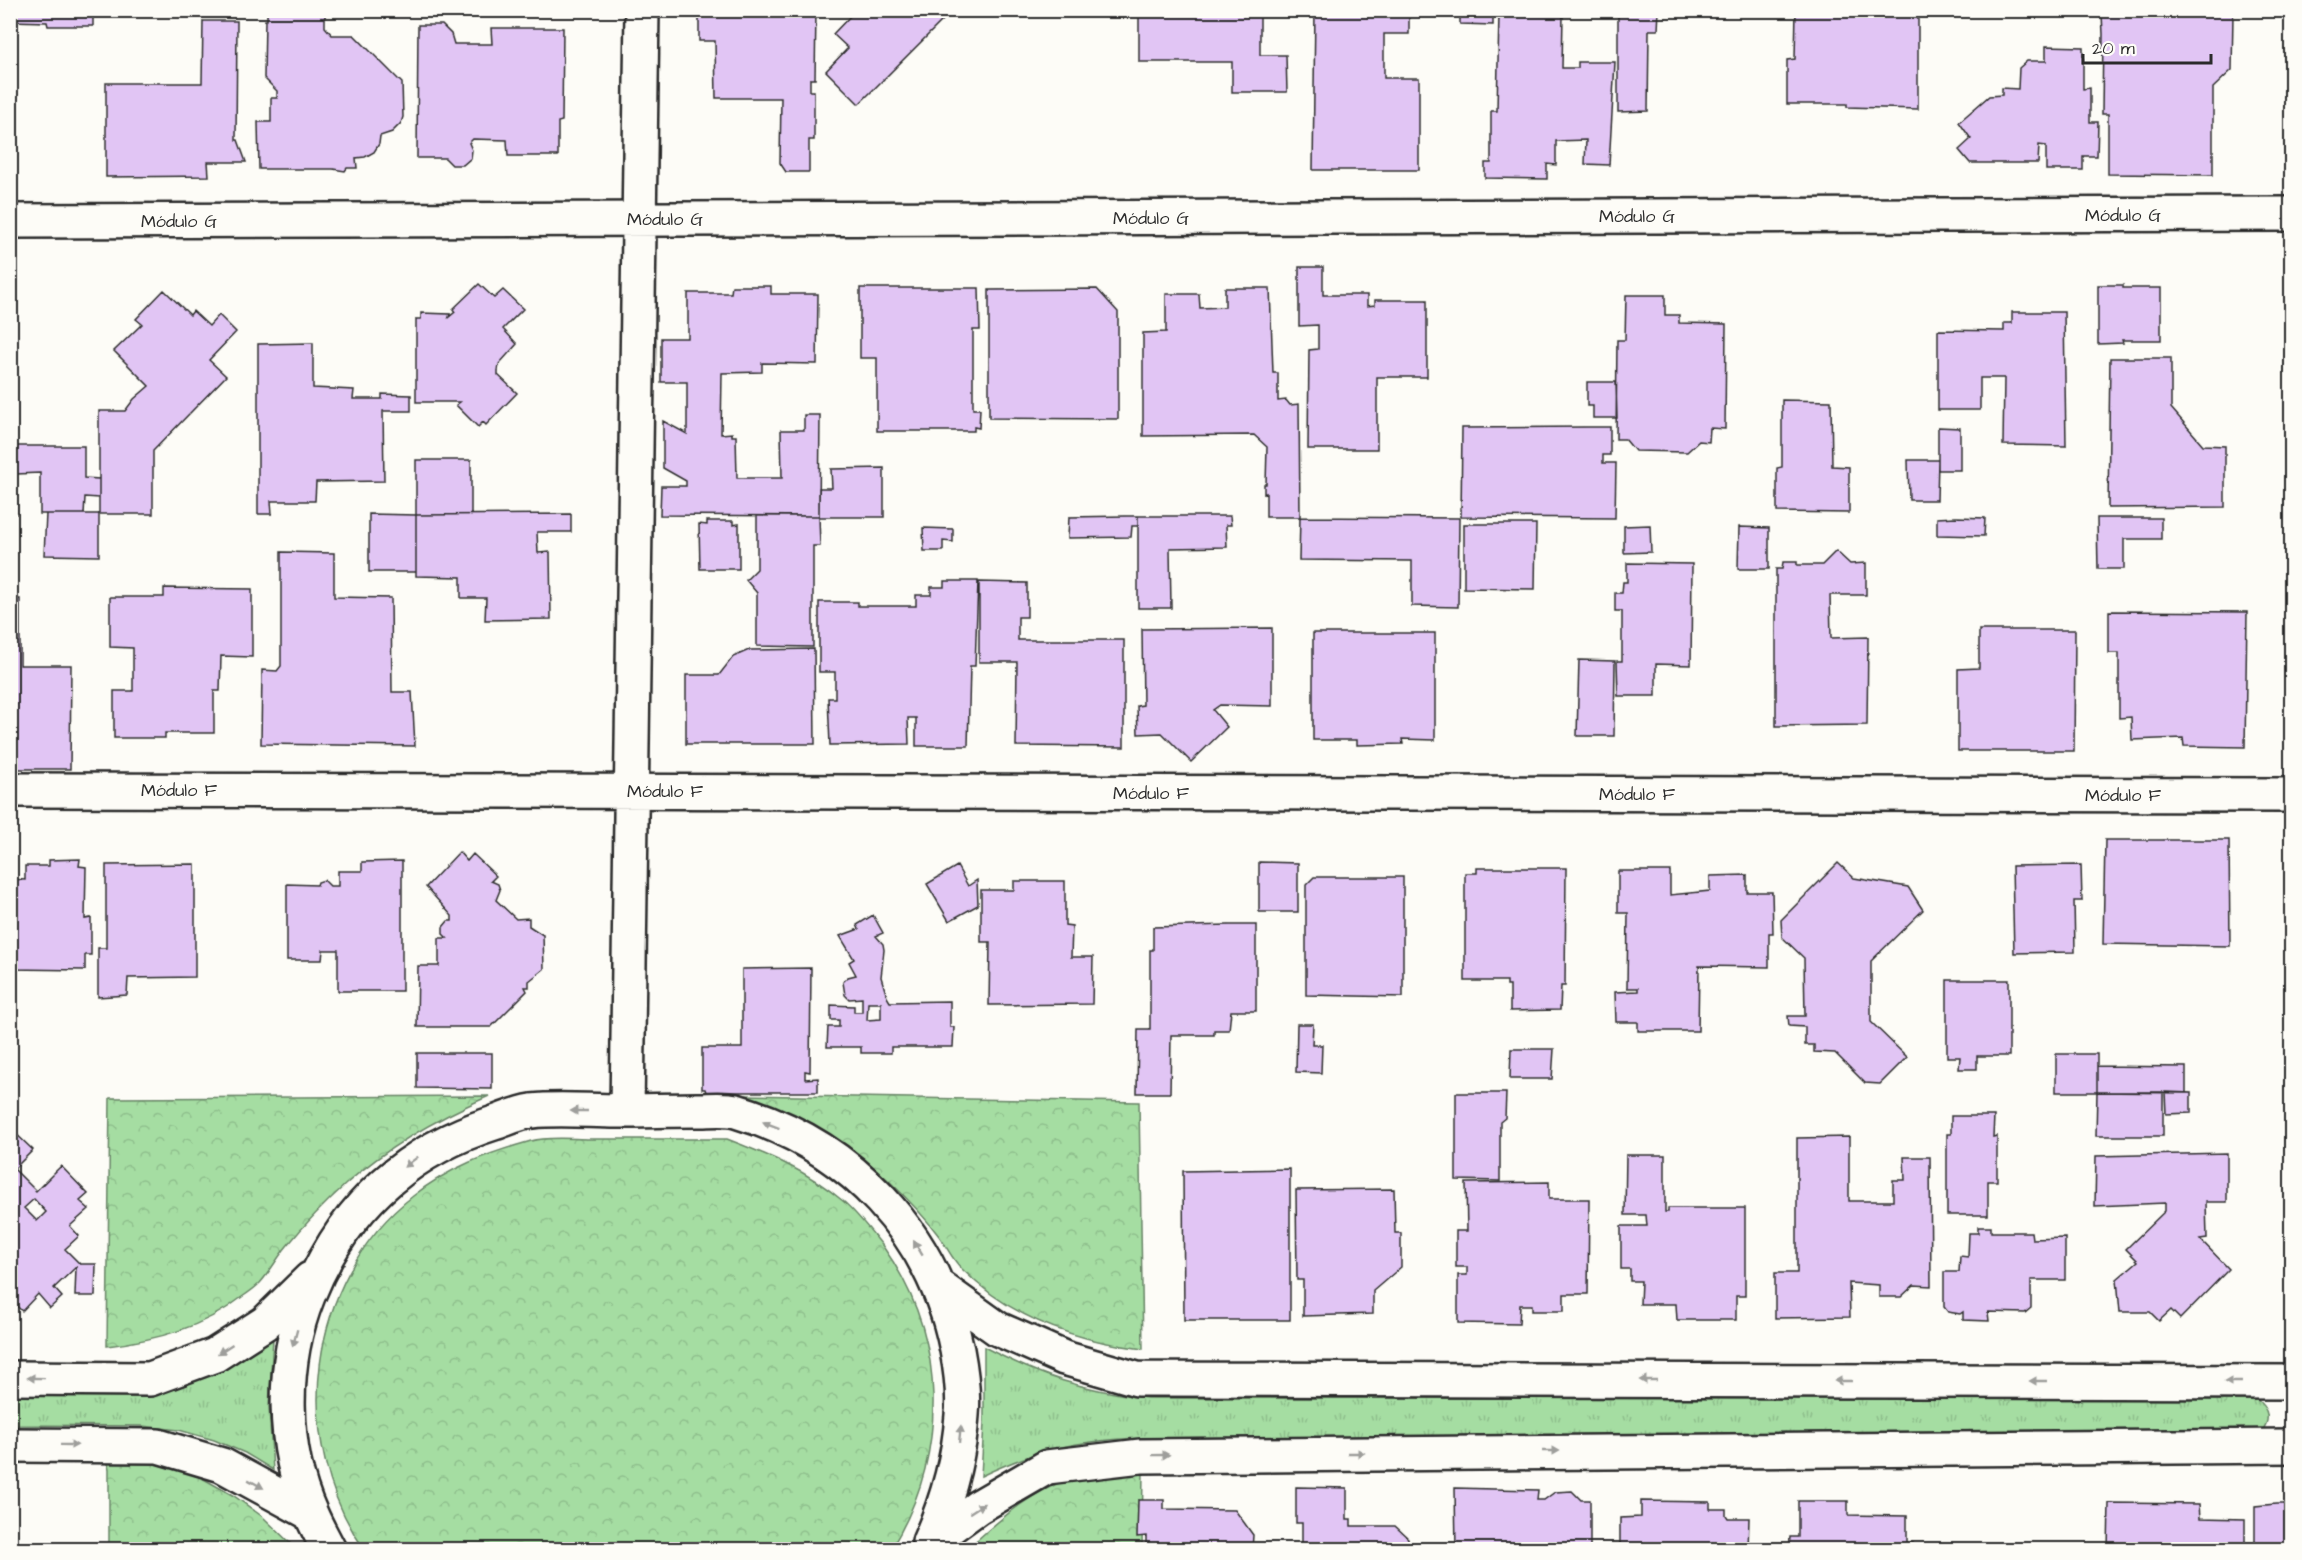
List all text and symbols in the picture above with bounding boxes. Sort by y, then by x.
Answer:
scale bar [2083,27,2210,65]
text: 20 m [2092,36,2135,61]
street label: Módulo G [2085,203,2162,228]
street label: Módulo G [1599,204,1676,229]
street label: Módulo G [1113,206,1190,231]
street label: Módulo G [627,207,704,232]
street label: Módulo G [141,209,218,234]
street label: Módulo F [141,778,218,803]
street label: Módulo F [627,779,704,804]
street label: Módulo F [1113,781,1190,806]
street label: Módulo F [1599,782,1676,807]
street label: Módulo F [2085,783,2162,808]
one-way arrow [569,1106,588,1116]
one-way arrow [762,1120,780,1129]
one-way arrow [404,1156,420,1168]
one-way arrow [912,1240,923,1256]
one-way arrow [290,1329,299,1347]
one-way arrow [217,1343,233,1354]
one-way arrow [26,1373,45,1383]
one-way arrow [1639,1375,1658,1385]
one-way arrow [1834,1376,1853,1386]
one-way arrow [2029,1376,2048,1386]
one-way arrow [2224,1377,2243,1387]
one-way arrow [955,1425,965,1444]
one-way arrow [59,1441,78,1450]
one-way arrow [1541,1447,1560,1456]
one-way arrow [1346,1448,1365,1458]
one-way arrow [1151,1450,1170,1460]
one-way arrow [248,1479,264,1490]
one-way arrow [969,1503,985,1514]

